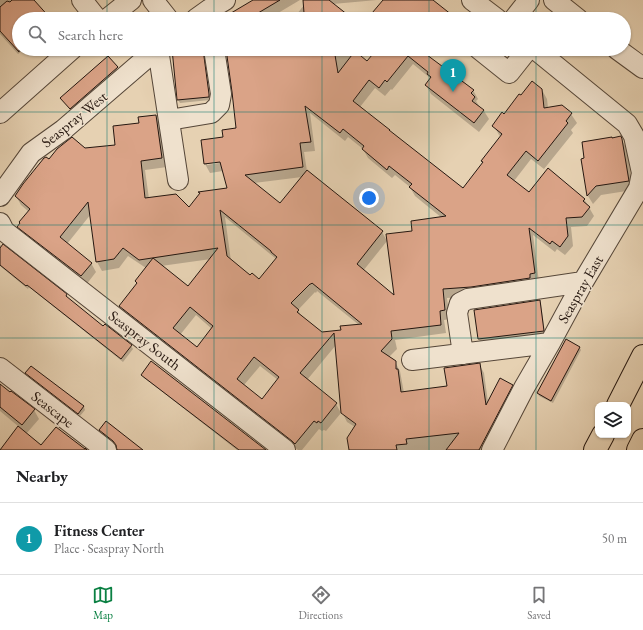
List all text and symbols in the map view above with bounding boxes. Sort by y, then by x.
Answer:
search box [12,12,631,56]
icon: search [26,23,48,45]
text: Search here [58,25,123,44]
pin: 1 [440,59,466,92]
street label: Seaspray West [37,86,111,151]
your location [359,188,379,208]
street label: Seaspray East [553,251,607,326]
street label: Seaspray South [105,306,185,374]
street label: Seascape [28,386,78,432]
map controls [595,402,631,438]
button: layers [595,402,631,438]
text: Nearby [16,465,68,487]
text: Fitness Center [54,521,145,540]
text: 1 [26,530,32,547]
text: 50 m [602,530,627,547]
text: Place · Seaspray North [54,540,164,557]
tab: Map [92,584,114,622]
tab: Directions [299,584,343,622]
tab: Saved [527,584,551,622]

